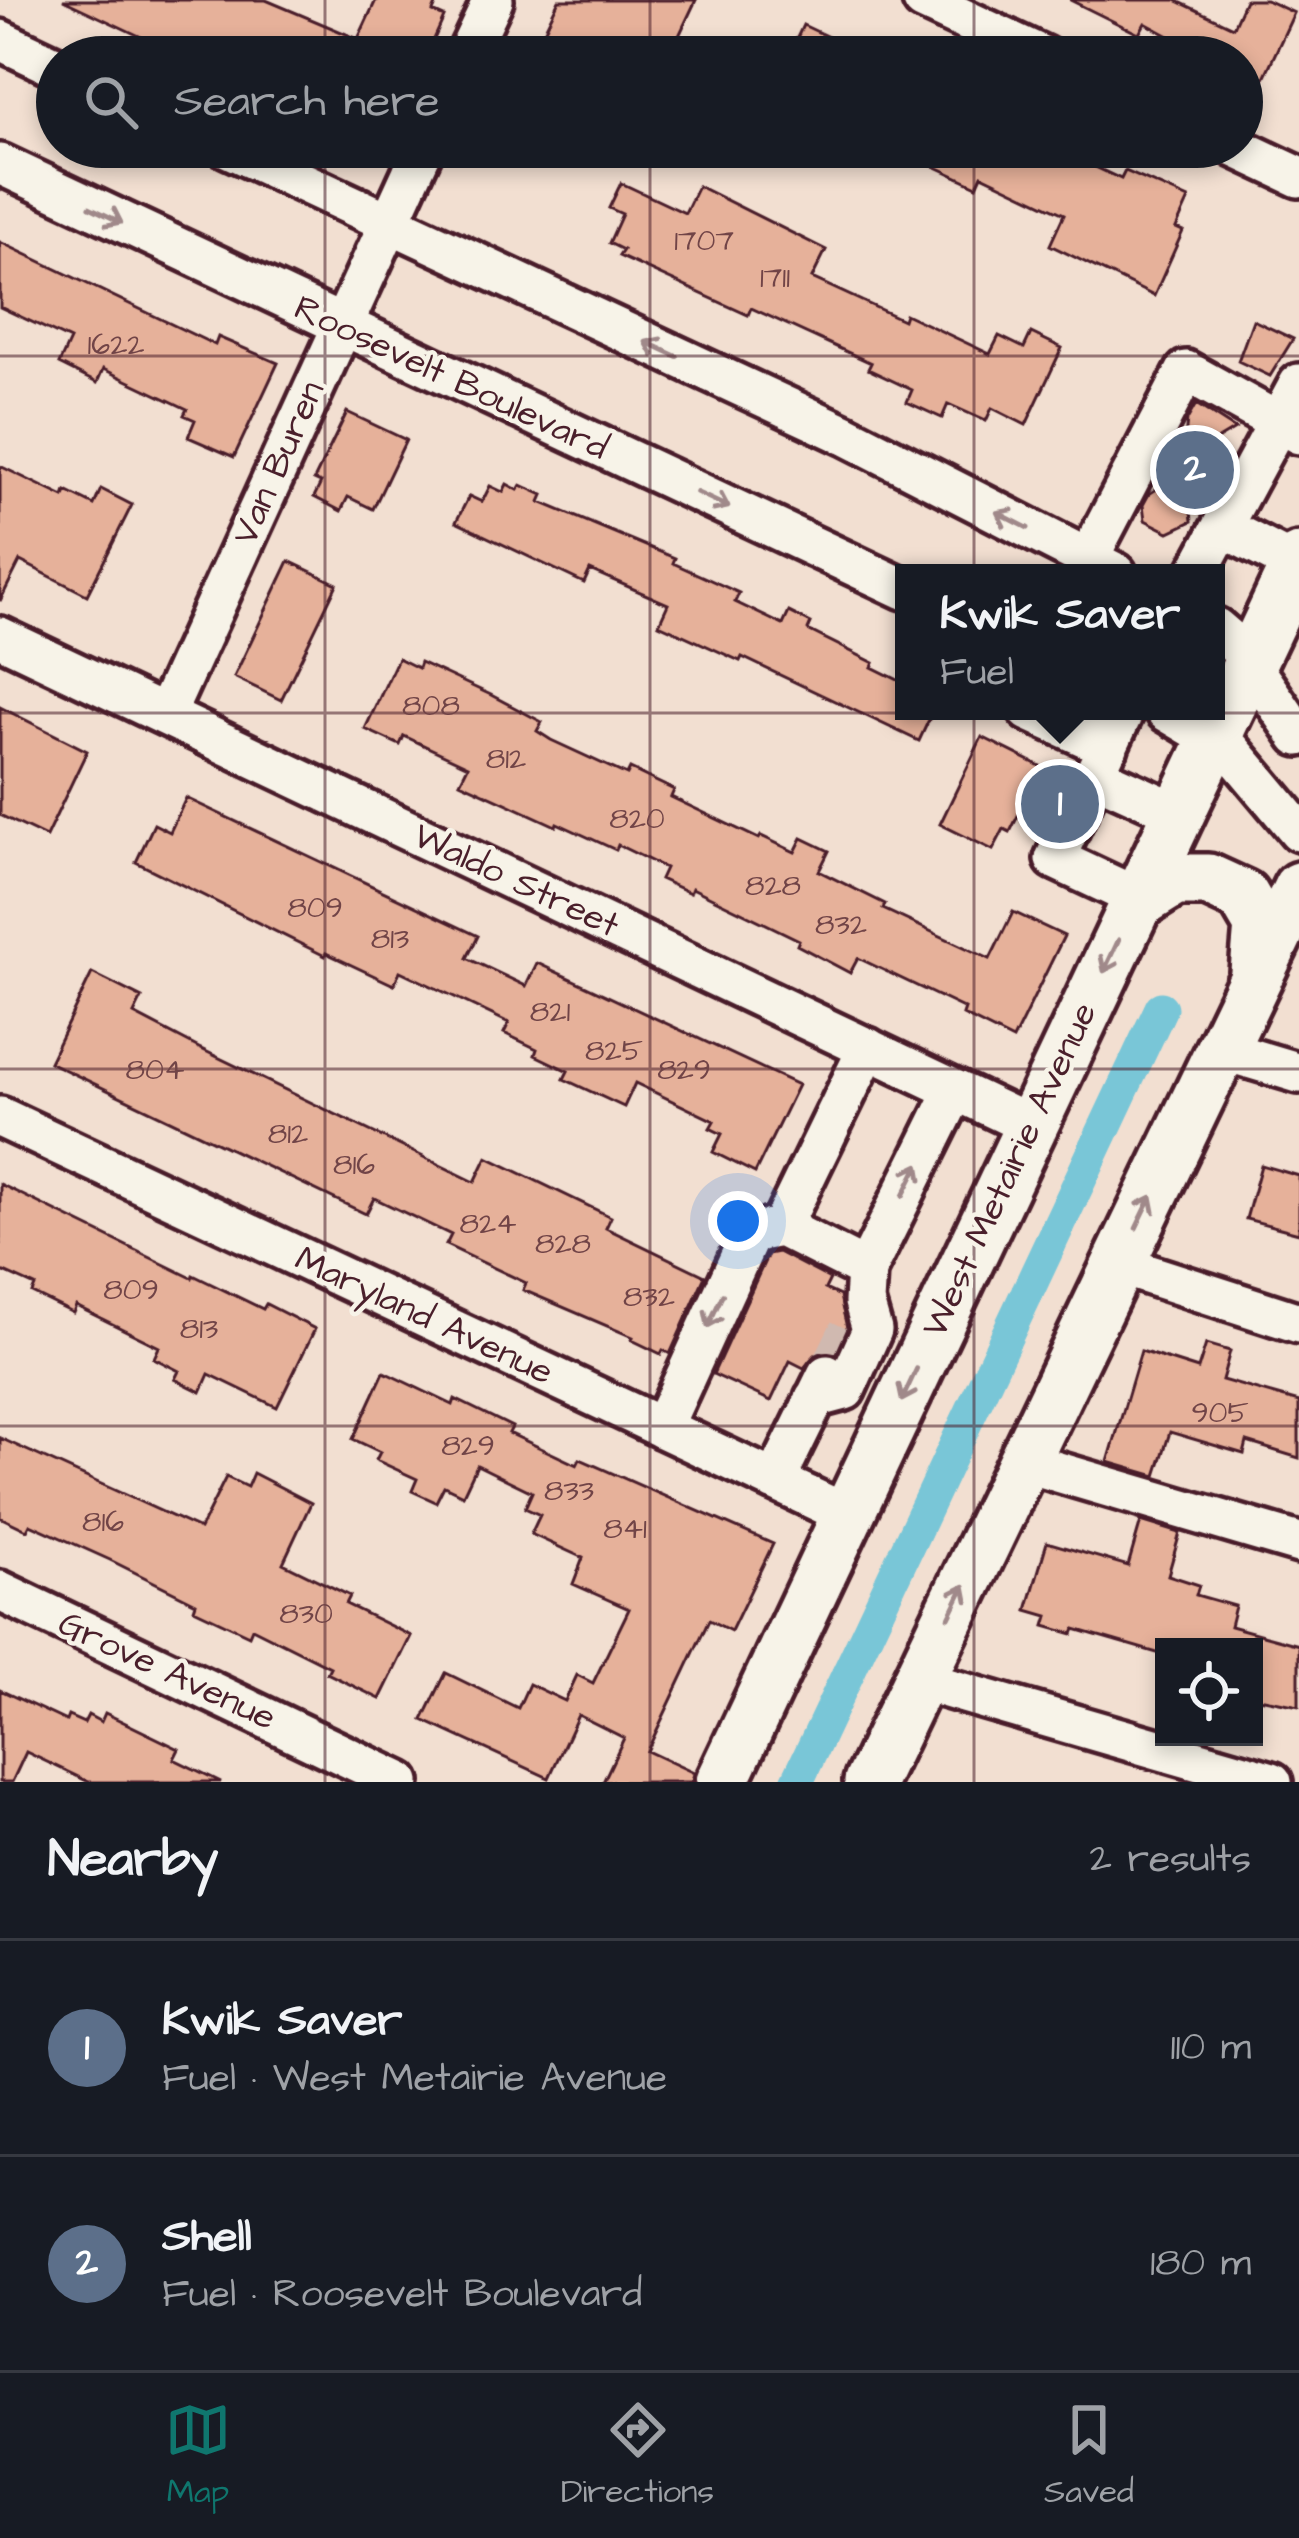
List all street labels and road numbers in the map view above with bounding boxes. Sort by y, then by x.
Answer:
street label: Roosevelt Boulevard [286,283,616,473]
street label: Van Buren [220,373,338,553]
street label: Waldo Street [405,811,628,951]
street label: West Metairie Avenue [910,994,1110,1346]
street label: Maryland Avenue [287,1234,561,1398]
street label: Grove Avenue [50,1598,284,1744]

